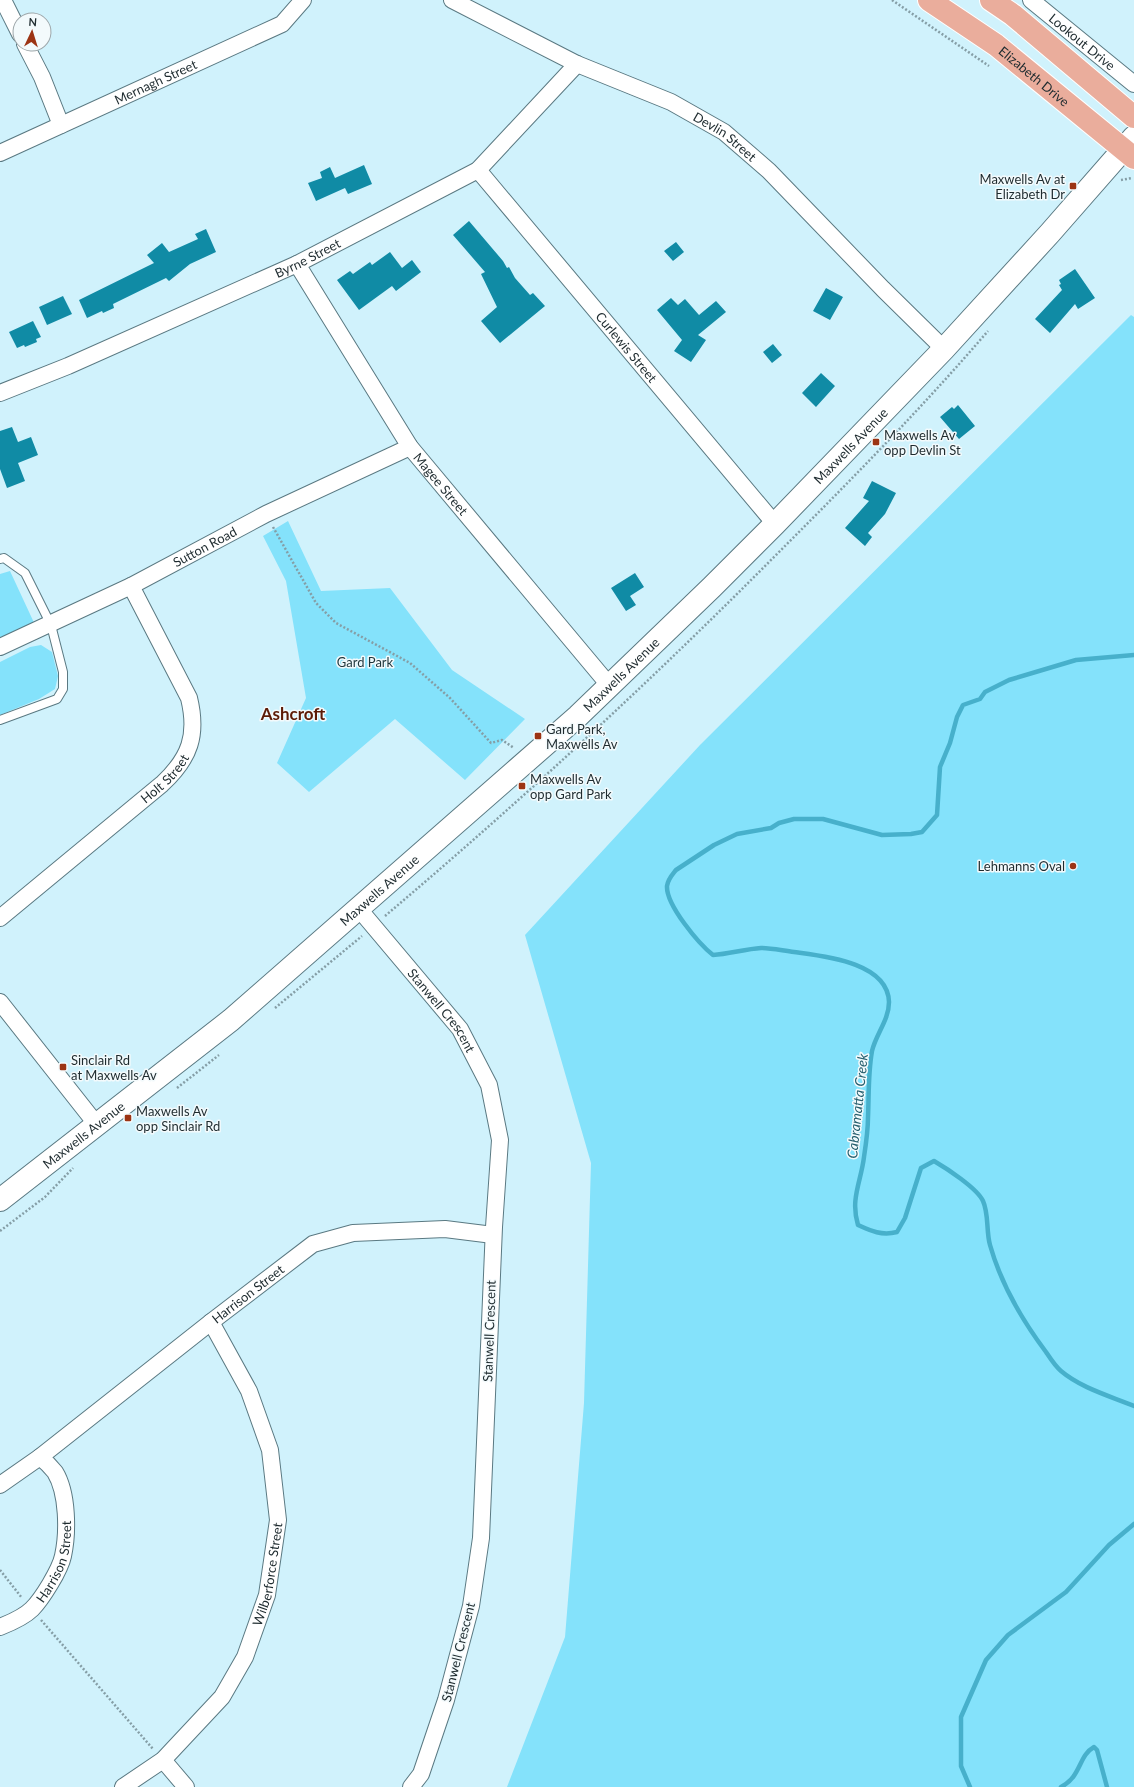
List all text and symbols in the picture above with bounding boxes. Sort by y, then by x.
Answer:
street label: Lookout Drive [1046,10,1119,74]
north arrow [12,12,52,52]
text: N [28,15,37,28]
street label: Elizabeth Drive [996,43,1073,110]
street label: Mernagh Street [112,56,200,108]
street label: Devlin Street [691,108,760,165]
place label: Maxwells Av at Elizabeth Dr [980,171,1065,202]
marker: Maxwells Av at Elizabeth Dr [1068,181,1078,191]
street label: Byrne Street [272,235,343,281]
street label: Curlewis Street [592,308,661,386]
street label: Maxwells Avenue [810,404,891,487]
place label: Maxwells Av opp Devlin St [884,427,961,458]
marker: Maxwells Av opp Devlin St [871,437,881,447]
street label: Magee Street [410,449,472,518]
street label: Sutton Road [170,523,239,570]
street label: Maxwells Avenue [580,634,663,715]
park label: Gard Park [337,654,394,670]
district label: Ashcroft [260,703,325,724]
place label: Gard Park, Maxwells Av [546,721,618,752]
marker: Gard Park, Maxwells Av [533,731,543,741]
street label: Holt Street [137,751,192,806]
place label: Maxwells Av opp Gard Park [530,771,612,802]
marker: Maxwells Av opp Gard Park [517,781,527,791]
street label: Maxwells Avenue [337,851,422,929]
place label: Lehmanns Oval [978,858,1065,874]
marker: Lehmanns Oval [1068,861,1078,871]
street label: Stanwell Crescent [404,965,479,1055]
place label: Sinclair Rd at Maxwells Av [71,1052,157,1083]
water label: Cabramatta Creek [843,1052,871,1159]
marker: Sinclair Rd at Maxwells Av [58,1062,68,1072]
street label: Maxwells Avenue [39,1098,128,1172]
place label: Maxwells Av opp Sinclair Rd [136,1103,220,1134]
marker: Maxwells Av opp Sinclair Rd [123,1113,133,1123]
street label: Harrison Street [208,1261,287,1327]
street label: Stanwell Crescent [479,1279,499,1382]
street label: Harrison Street [32,1520,74,1606]
street label: Wilberforce Street [249,1521,286,1628]
street label: Stanwell Crescent [438,1600,478,1703]

